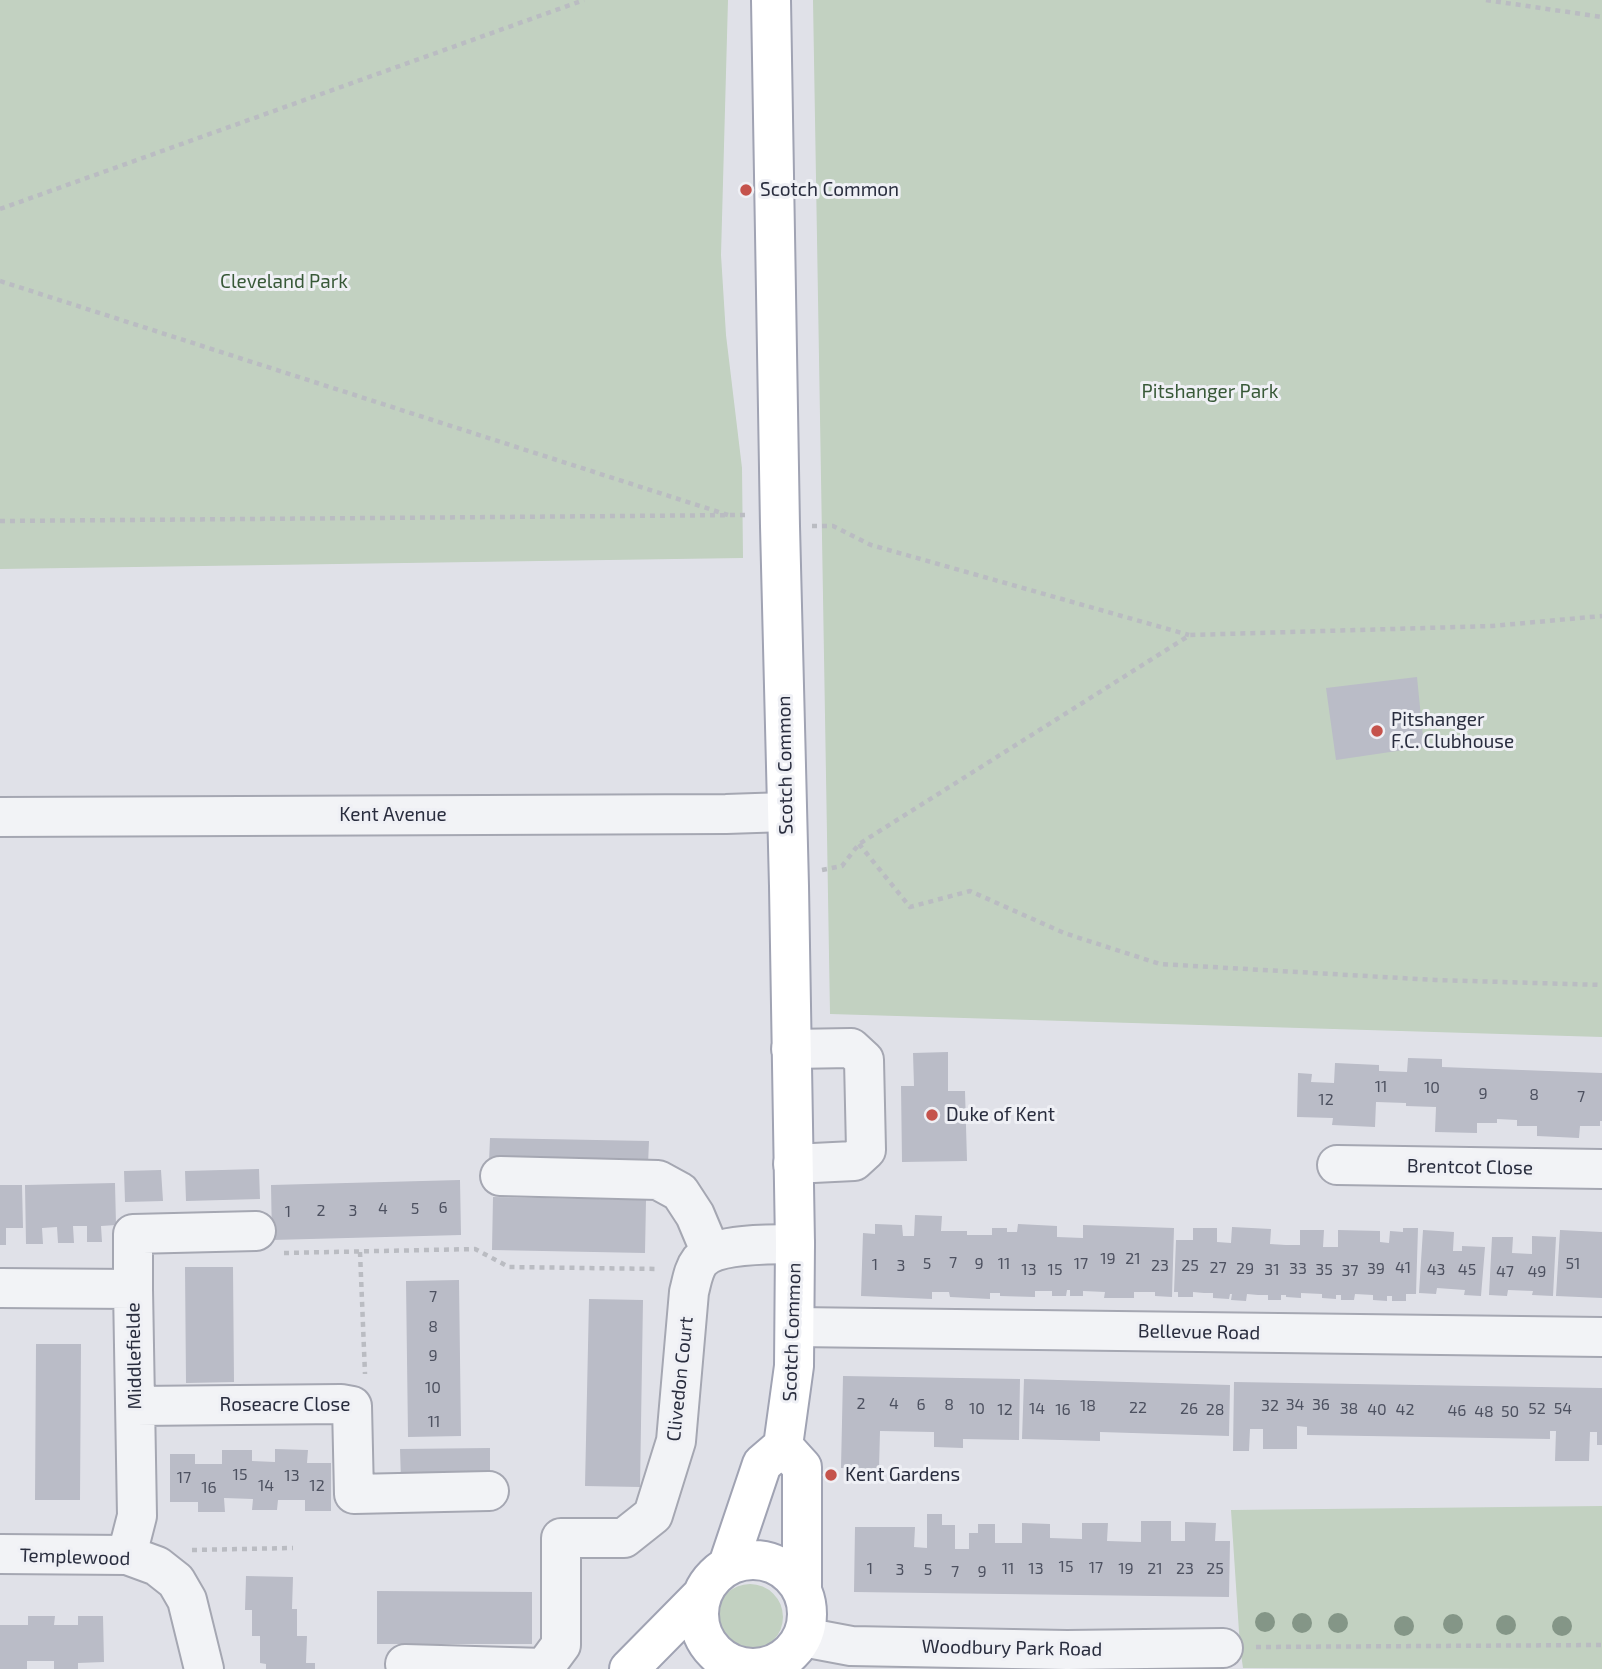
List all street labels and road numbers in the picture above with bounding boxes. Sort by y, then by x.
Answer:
street label: Scotch Common [772,695,798,835]
street label: Kent Avenue [339,804,447,826]
street label: Brentcot Close [1407,1155,1533,1179]
street label: Scotch Common [778,1262,806,1402]
street label: Middlefielde [122,1302,146,1410]
street label: Clivedon Court [662,1315,698,1443]
street label: Bellevue Road [1138,1320,1260,1344]
street label: Roseacre Close [220,1394,350,1416]
street label: Templewood [19,1544,131,1570]
street label: Woodbury Park Road [922,1635,1102,1661]

